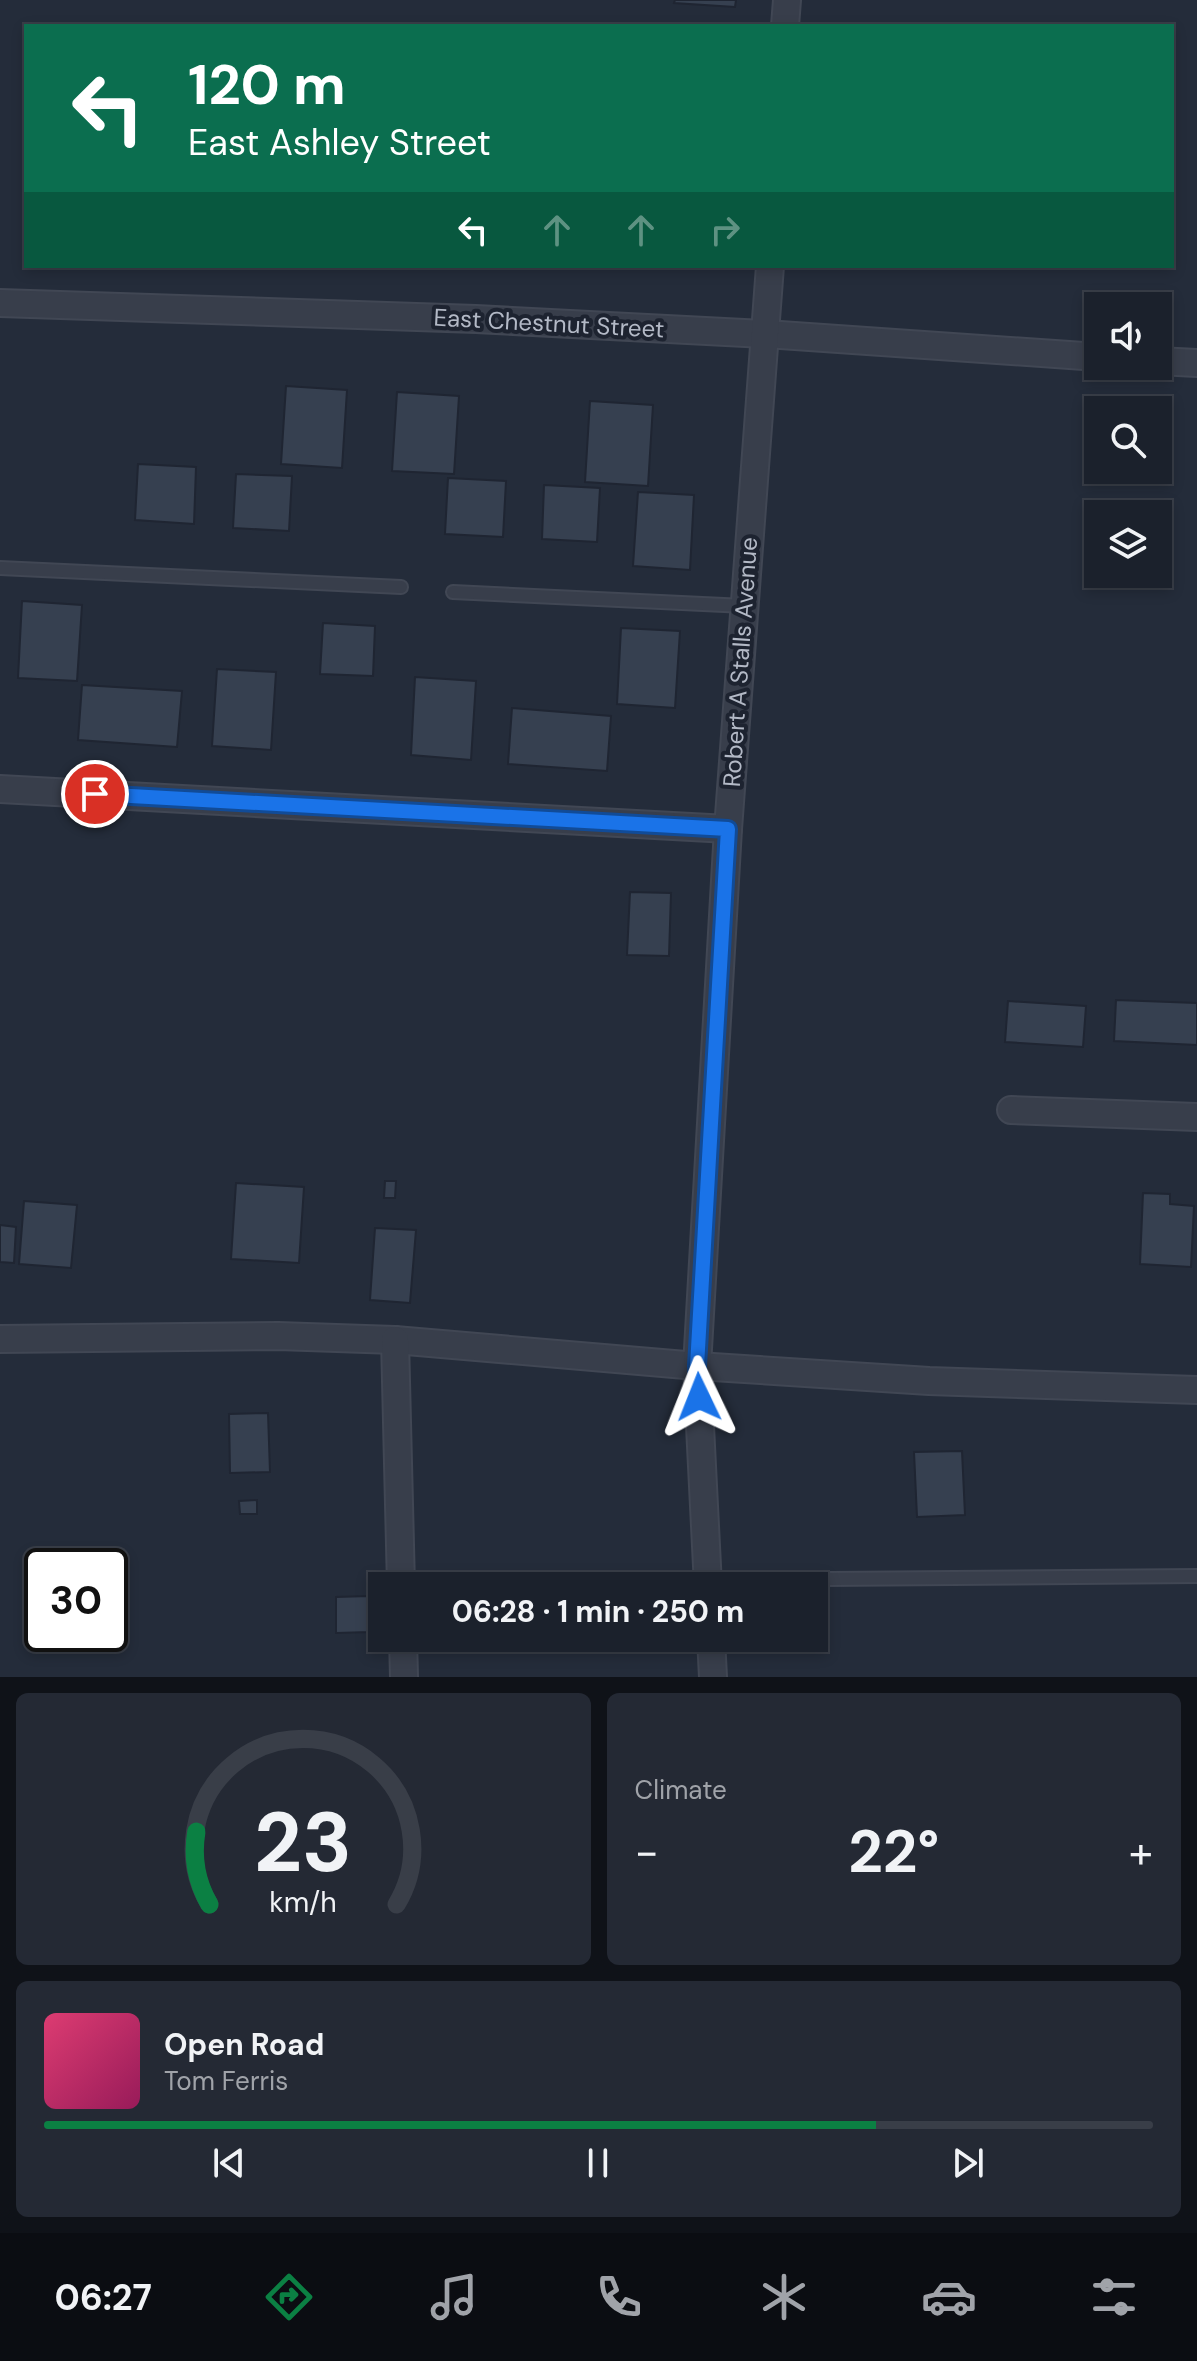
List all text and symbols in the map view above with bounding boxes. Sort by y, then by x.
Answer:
text: 120 m [188,48,346,121]
icon: left [56,56,160,160]
text: East Ashley Street [188,119,491,166]
icon: left [451,208,495,252]
icon: ahead [535,208,579,252]
icon: ahead [619,208,663,252]
icon: right [703,208,747,252]
map controls [1084,292,1172,588]
button: sound [1084,292,1172,380]
street label: East Chestnut Street [433,301,665,345]
button: search [1084,396,1172,484]
button: layers [1084,500,1172,588]
street label: Robert A Stalls Avenue [716,536,764,788]
pin [61,760,129,828]
icon: arrive [73,772,117,816]
position arrow [657,1355,741,1439]
speed limit sign: 30 [24,1548,128,1652]
text: 06:28 · 1 min · 250 m [452,1592,744,1631]
text: Climate [635,1773,727,1807]
text: 23 [254,1788,352,1897]
text: 22° [848,1812,939,1891]
text: − [635,1823,659,1881]
text: + [1129,1823,1153,1881]
text: km/h [269,1884,337,1921]
text: Open Road [164,2025,324,2064]
text: Tom Ferris [164,2064,288,2098]
icon: previous [207,2141,251,2185]
icon: pause [576,2141,620,2185]
icon: next [946,2141,990,2185]
icon: directions [261,2269,317,2325]
icon: music [426,2269,482,2325]
icon: phone [591,2269,647,2325]
icon: climate [756,2269,812,2325]
icon: car [921,2269,977,2325]
icon: filters [1086,2269,1142,2325]
text: 06:27 [55,2274,152,2321]

